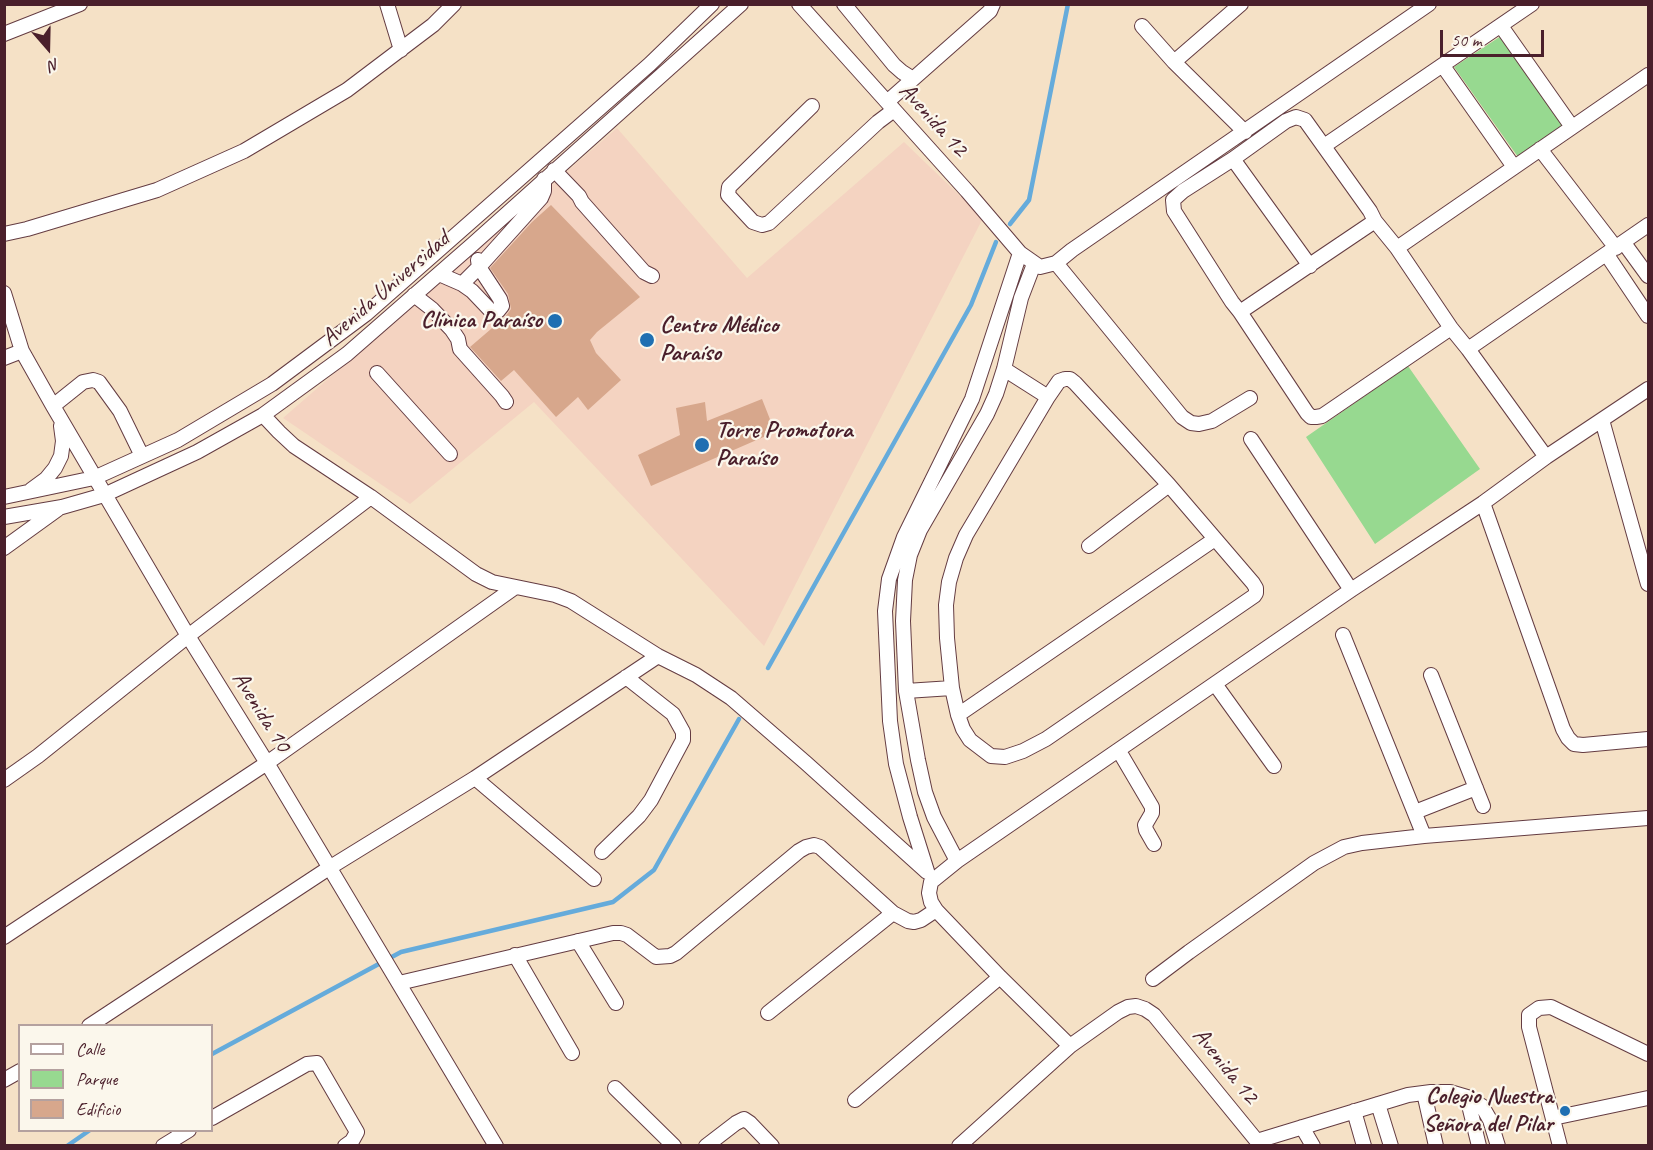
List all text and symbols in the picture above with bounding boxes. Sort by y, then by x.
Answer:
north arrow [18,18,78,78]
scale bar [1443,18,1546,56]
text: 50 m [1451,29,1482,51]
text: N [46,54,62,76]
street label: Avenida 12 [892,77,974,163]
street label: Avenida Universidad [316,225,456,353]
place label: Clínica Paraíso [421,307,542,335]
marker: Clínica Paraíso [546,312,564,330]
place label: Centro Médico Paraíso [660,312,779,368]
marker: Centro Médico Paraíso [638,331,656,349]
place label: Torre Promotora Paraíso [716,417,852,473]
marker: Torre Promotora Paraíso [693,436,711,454]
street label: Avenida 10 [225,666,297,758]
street label: Avenida 12 [1186,1022,1264,1110]
legend [18,1024,213,1132]
text: Calle [76,1038,104,1060]
text: Parque [76,1068,117,1090]
place label: Colegio Nuestra Señora del Pilar [1423,1083,1553,1139]
text: Edificio [76,1098,120,1120]
marker: Colegio Nuestra Señora del Pilar [1558,1104,1572,1118]

